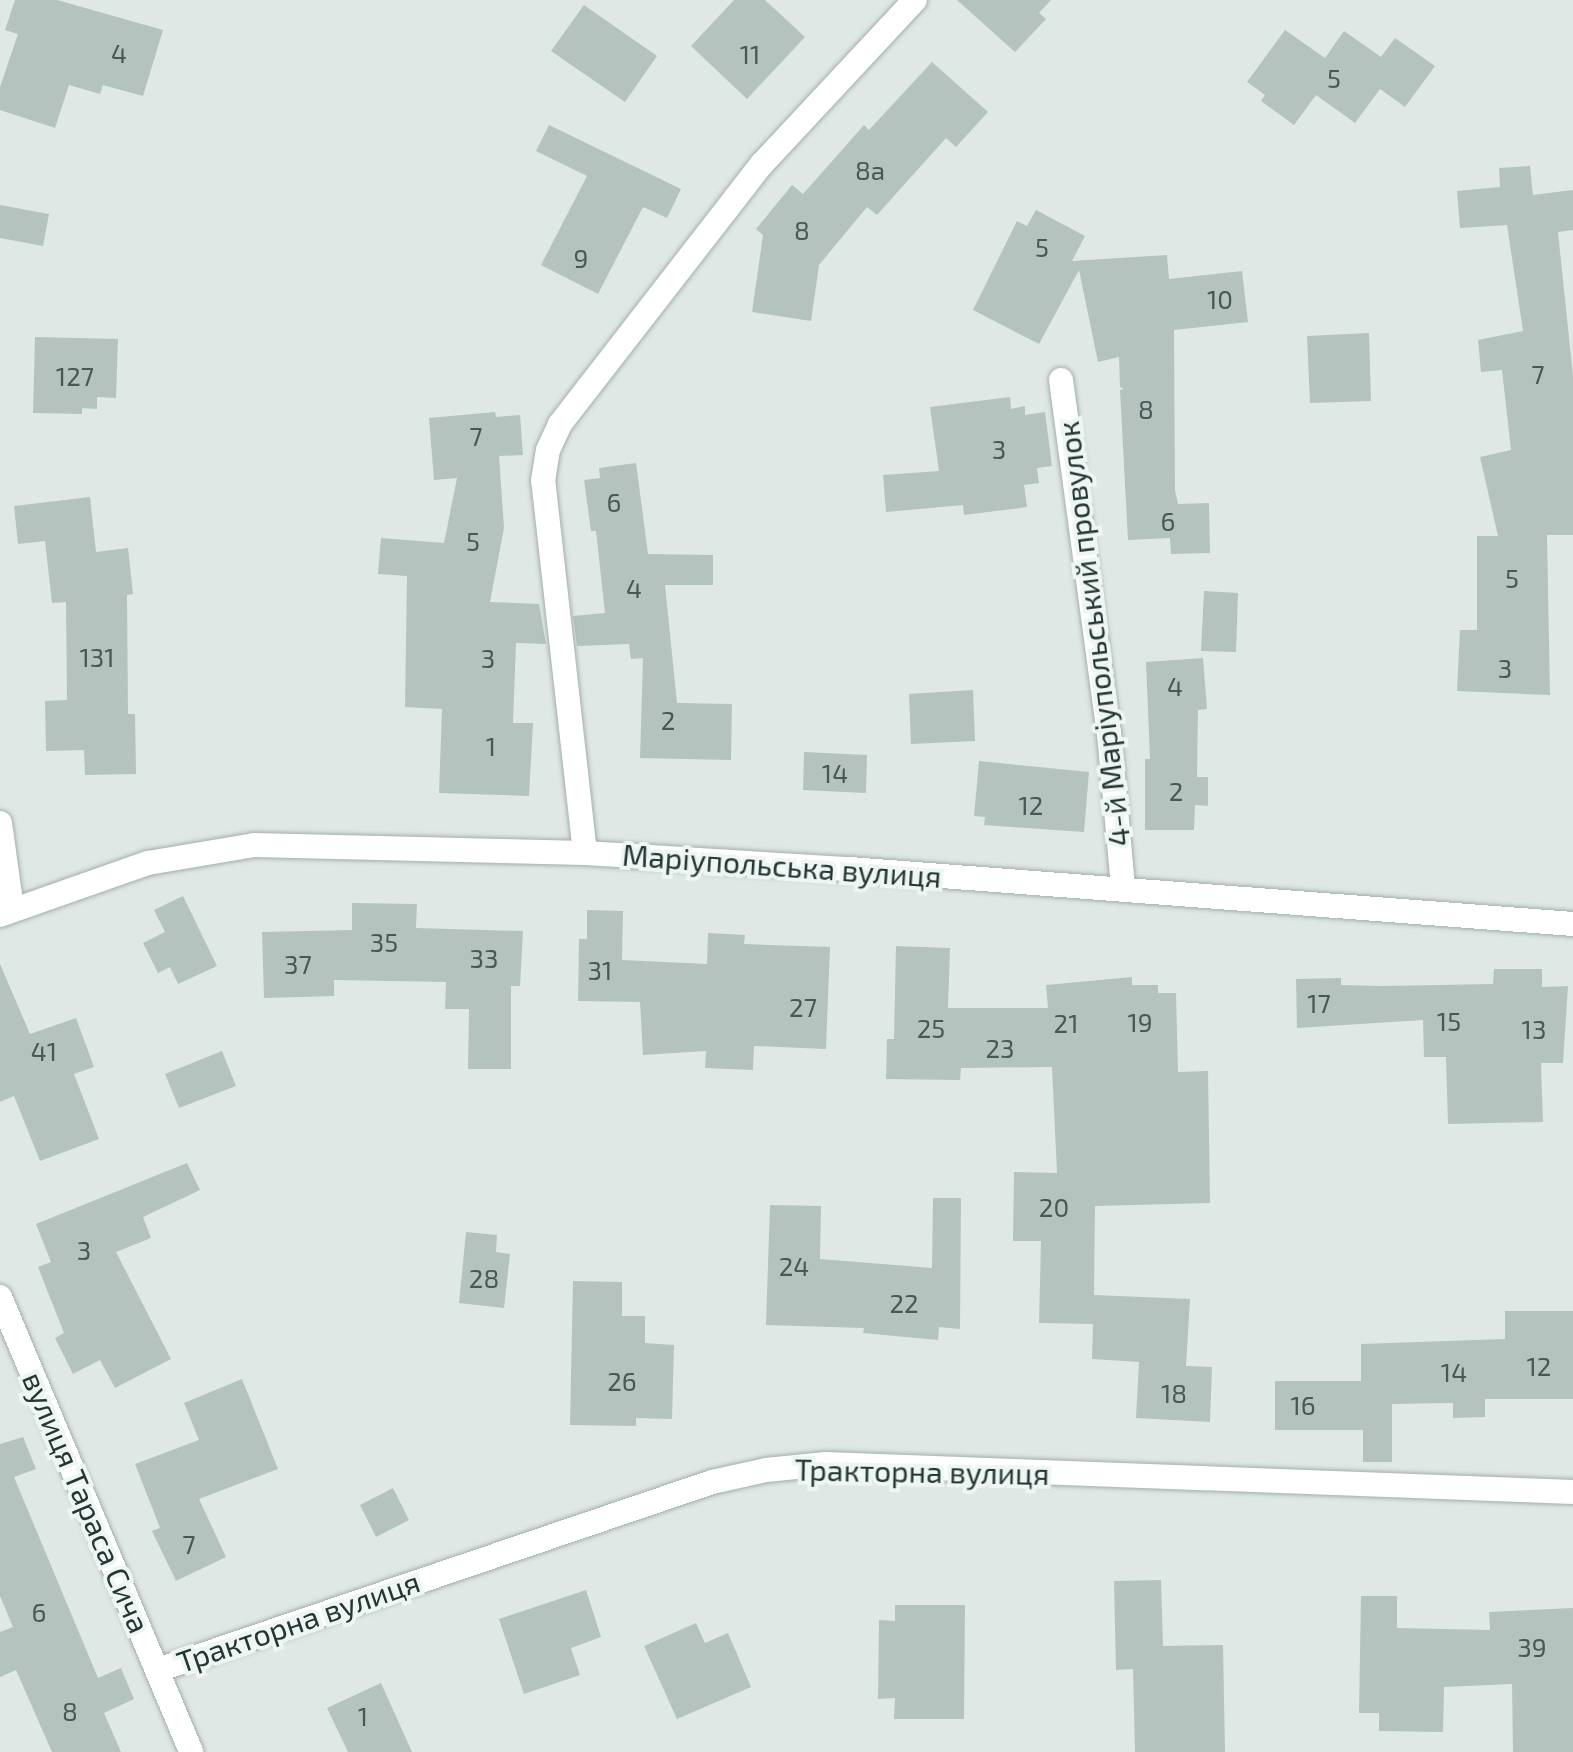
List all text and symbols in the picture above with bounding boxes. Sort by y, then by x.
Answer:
house number: 4 [111,37,127,69]
house number: 11 [740,38,760,70]
house number: 5 [1327,62,1341,94]
house number: 8а [855,154,885,186]
house number: 8 [794,214,810,246]
house number: 5 [1035,231,1049,263]
house number: 9 [574,242,588,274]
house number: 10 [1207,283,1233,315]
house number: 7 [1531,358,1545,390]
house number: 127 [56,360,94,392]
house number: 8 [1138,393,1154,425]
street label: 4-й Маріупольський провулок [1049,419,1137,849]
house number: 7 [469,420,483,452]
house number: 3 [992,433,1006,465]
house number: 6 [607,486,621,518]
house number: 6 [1161,505,1175,537]
house number: 5 [466,525,480,557]
house number: 5 [1505,562,1519,594]
house number: 4 [626,572,642,604]
house number: 131 [79,641,115,673]
house number: 3 [481,642,495,674]
house number: 3 [1498,652,1512,684]
house number: 4 [1167,670,1183,702]
house number: 2 [661,704,675,736]
house number: 1 [486,730,496,762]
house number: 14 [822,757,848,789]
house number: 2 [1169,775,1183,807]
house number: 12 [1019,789,1043,821]
street label: Маріупольська вулиця [621,836,943,894]
house number: 35 [370,926,398,958]
house number: 33 [470,942,498,974]
house number: 37 [284,948,312,980]
house number: 31 [588,954,612,986]
house number: 17 [1307,987,1331,1019]
house number: 27 [789,991,817,1023]
house number: 15 [1437,1005,1461,1037]
house number: 19 [1127,1006,1153,1038]
house number: 21 [1054,1007,1078,1039]
house number: 25 [917,1012,945,1044]
house number: 13 [1522,1013,1546,1045]
house number: 23 [985,1032,1015,1064]
house number: 41 [31,1035,57,1067]
house number: 20 [1039,1191,1069,1223]
house number: 3 [77,1234,91,1266]
house number: 24 [779,1250,809,1282]
house number: 28 [469,1262,499,1294]
house number: 22 [889,1287,919,1319]
house number: 12 [1527,1350,1551,1382]
house number: 14 [1441,1356,1467,1388]
house number: 26 [607,1365,637,1397]
street label: вулиця Тараса Сича [16,1366,158,1638]
house number: 18 [1161,1377,1187,1409]
house number: 16 [1290,1389,1316,1421]
street label: Тракторна вулиця [794,1451,1050,1491]
house number: 7 [182,1528,196,1560]
street label: Тракторна вулиця [172,1563,424,1679]
house number: 6 [32,1596,46,1628]
house number: 39 [1517,1631,1547,1663]
house number: 8 [62,1695,78,1727]
house number: 1 [358,1700,368,1732]

